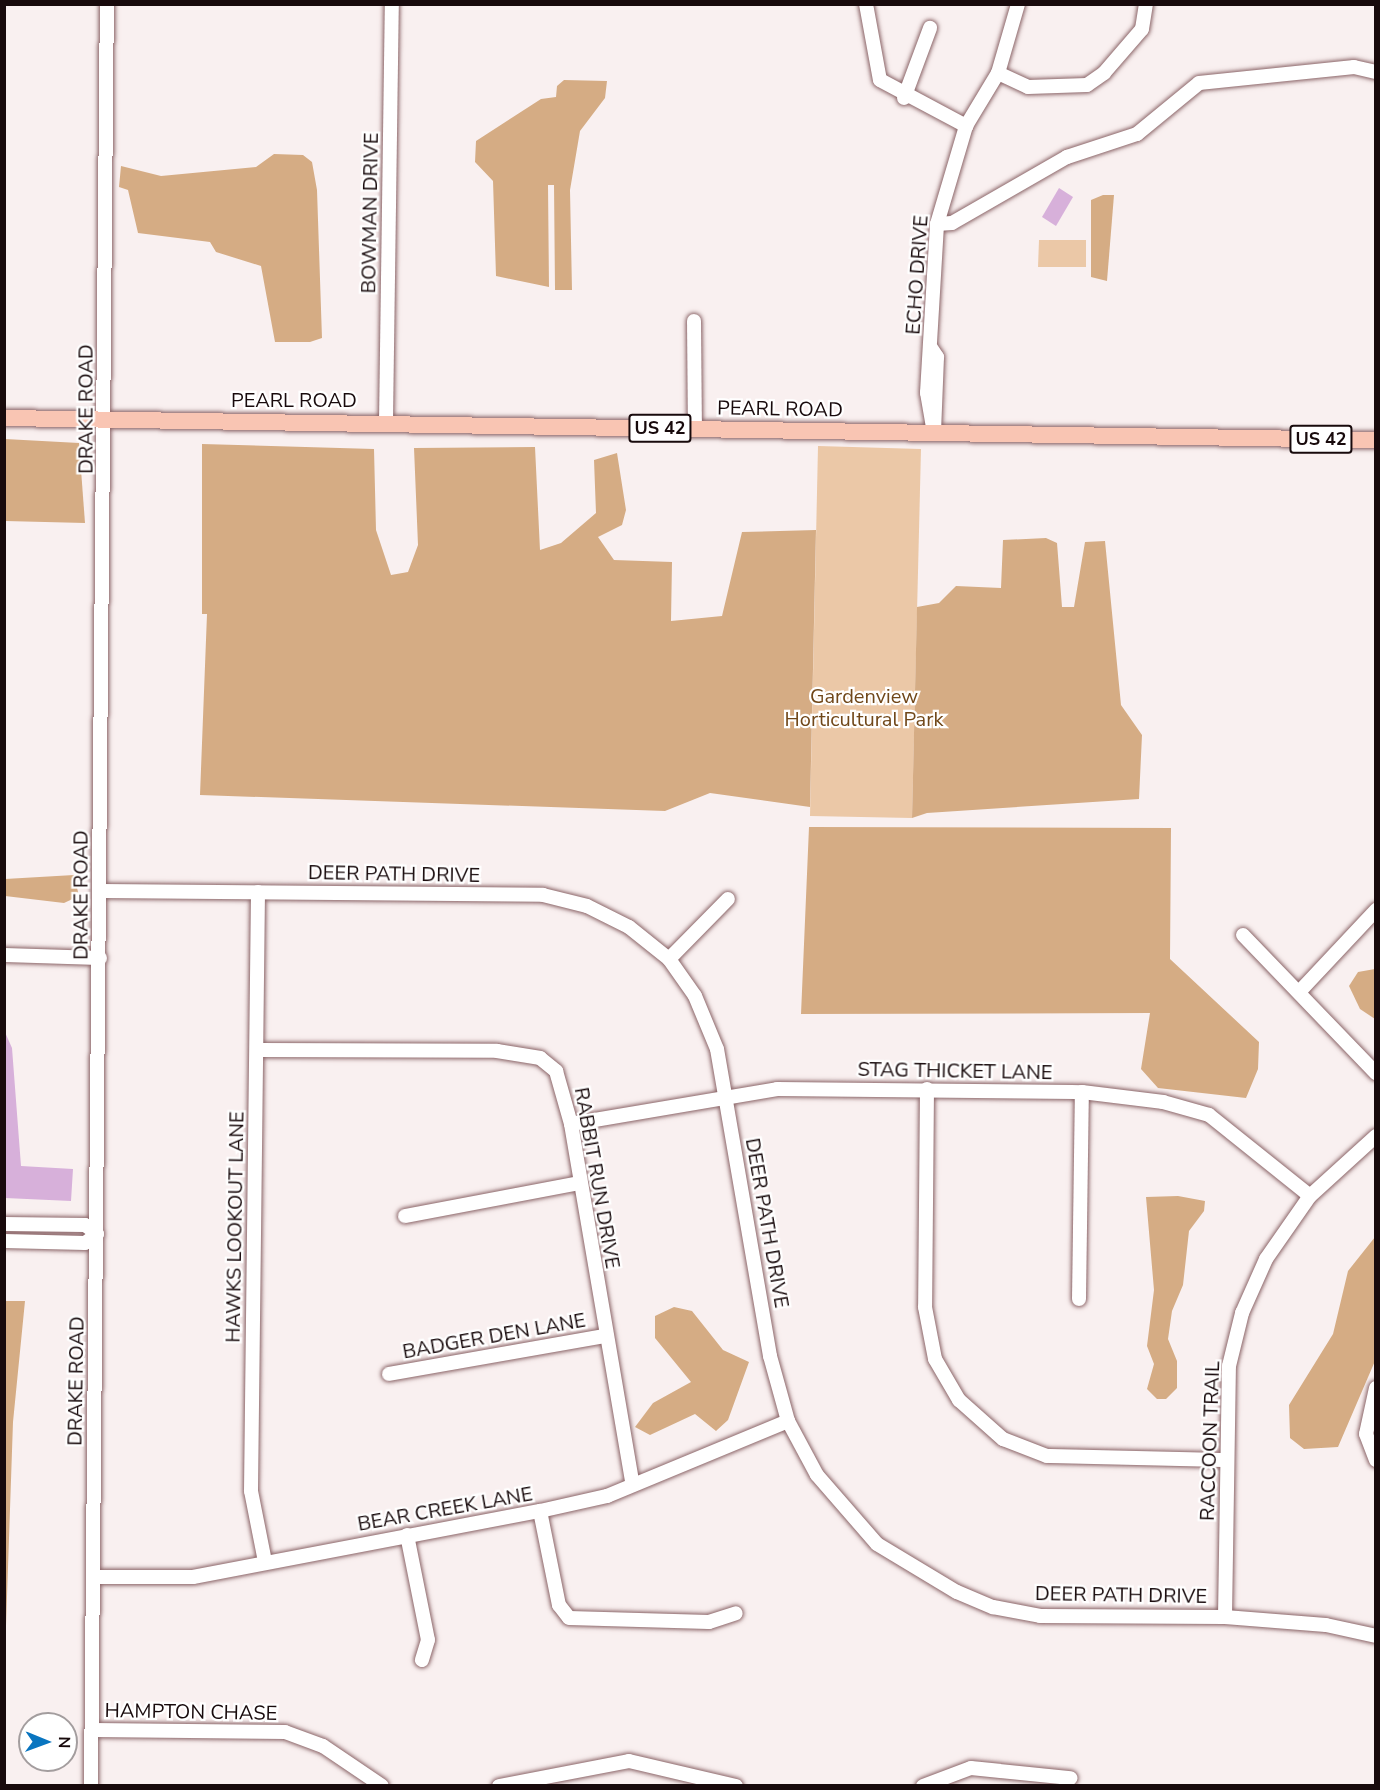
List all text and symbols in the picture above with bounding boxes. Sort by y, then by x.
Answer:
street label: BOWMAN DRIVE [357,132,383,294]
street label: ECHO DRIVE [901,215,933,335]
street label: DRAKE ROAD [74,344,98,474]
street label: PEARL ROAD [231,388,357,412]
street label: PEARL ROAD [717,396,843,422]
road number: US 42 [627,413,693,443]
road number: US 42 [1288,424,1354,454]
park label: Gardenview Horticultural Park [785,684,943,731]
street label: DRAKE ROAD [69,830,93,960]
street label: DEER PATH DRIVE [308,860,480,888]
street label: STAG THICKET LANE [857,1057,1053,1085]
street label: RABBIT RUN DRIVE [569,1085,625,1271]
street label: HAWKS LOOKOUT LANE [221,1111,249,1343]
street label: DEER PATH DRIVE [740,1136,794,1310]
street label: BADGER DEN LANE [401,1308,587,1364]
street label: DRAKE ROAD [63,1316,89,1446]
street label: RACCOON TRAIL [1195,1361,1225,1521]
street label: BEAR CREEK LANE [356,1482,534,1536]
street label: DEER PATH DRIVE [1035,1581,1207,1609]
street label: HAMPTON CHASE [104,1698,278,1726]
north arrow [18,1712,78,1772]
text: N [53,1736,75,1748]

